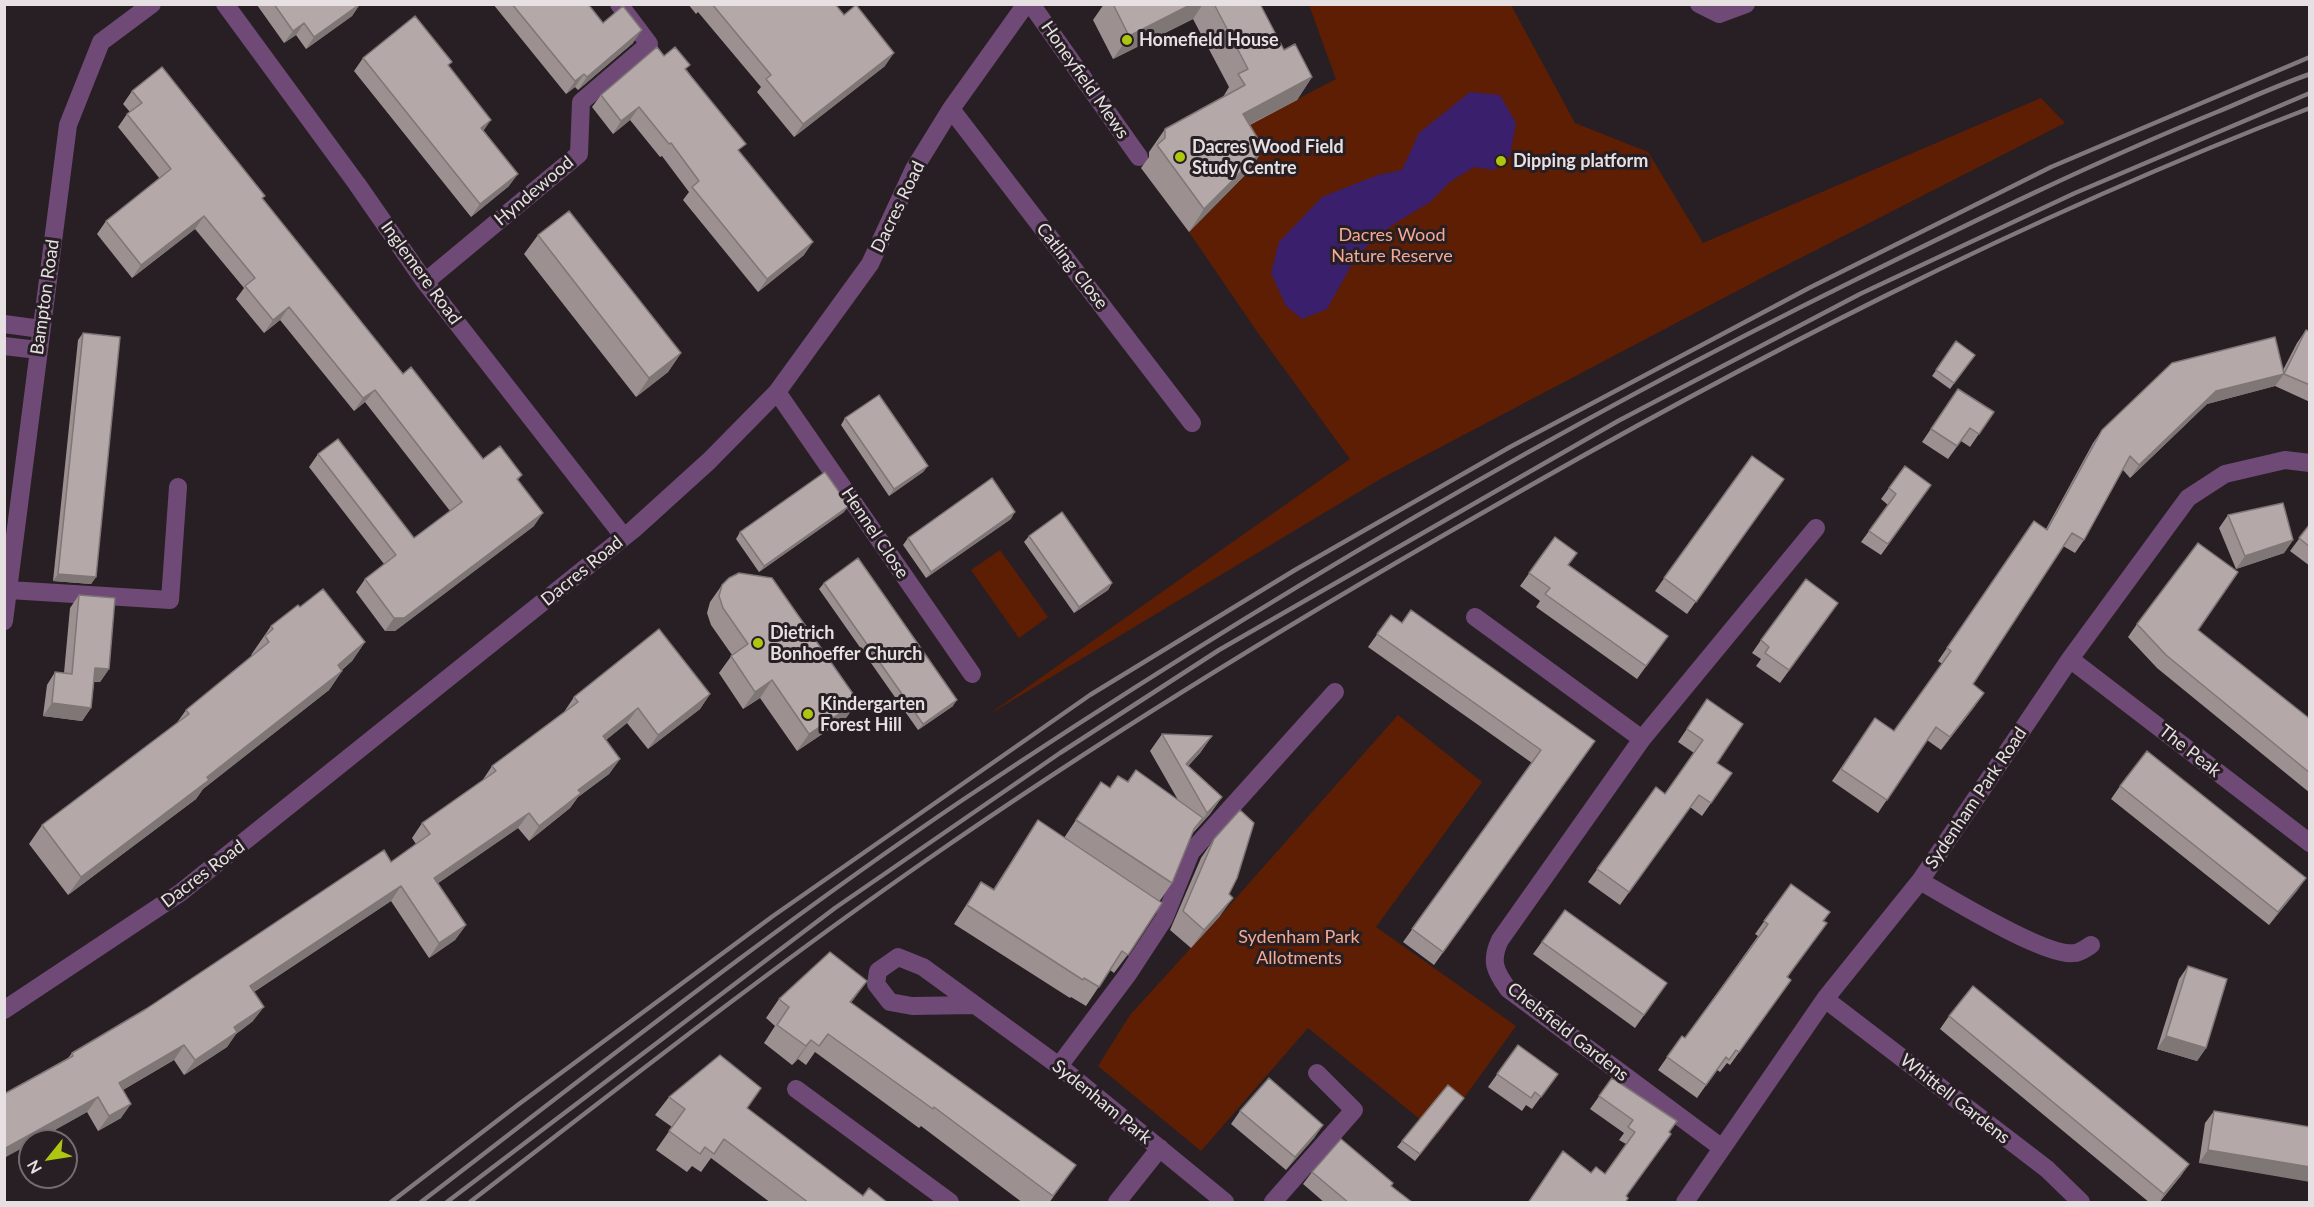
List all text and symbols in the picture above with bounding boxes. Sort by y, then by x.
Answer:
street label: Honeyfield Mews [1036,17,1134,143]
place label: Homefield House [1139,29,1279,51]
marker: Homefield House [1120,33,1134,47]
place label: Dacres Wood Field Study Centre [1192,136,1344,178]
marker: Dacres Wood Field Study Centre [1173,150,1187,164]
place label: Dipping platform [1513,150,1648,172]
street label: Hyndewood [490,152,578,230]
marker: Dipping platform [1494,154,1508,168]
street label: Dacres Road [867,158,929,256]
street label: Inglemere Road [376,217,466,329]
street label: Catling Close [1032,219,1112,313]
park label: Dacres Wood Nature Reserve [1331,224,1453,266]
street label: Bampton Road [26,238,64,356]
street label: Hennel Close [837,483,913,583]
street label: Dacres Road [537,531,627,611]
place label: Dietrich Bonhoeffer Church [770,622,922,664]
marker: Dietrich Bonhoeffer Church [751,636,765,650]
place label: Kindergarten Forest Hill [820,693,925,736]
marker: Kindergarten Forest Hill [801,707,815,721]
street label: The Peak [2155,720,2225,782]
street label: Sydenham Park Road [1921,723,2031,873]
street label: Dacres Road [157,836,249,912]
park label: Sydenham Park Allotments [1238,926,1360,968]
street label: Chelsfield Gardens [1503,978,1633,1086]
street label: Whittell Gardens [1896,1049,2014,1149]
street label: Sydenham Park [1048,1055,1156,1149]
north arrow [18,1129,78,1189]
text: N [22,1157,45,1177]

